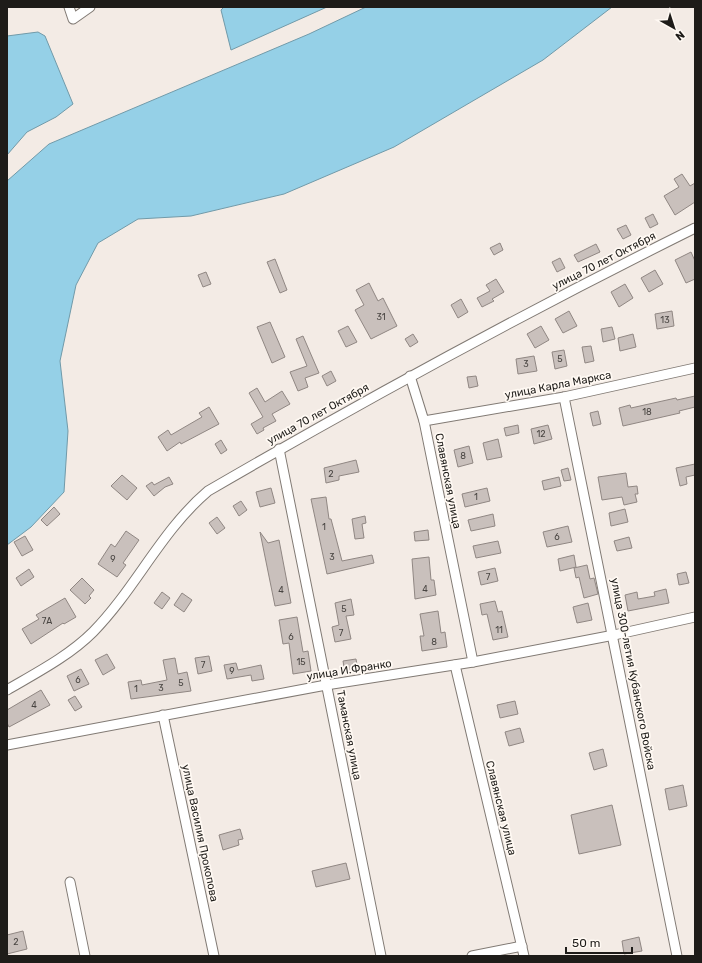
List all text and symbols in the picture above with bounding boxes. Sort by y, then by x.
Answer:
north arrow [654,8,694,48]
text: N [673,28,687,43]
street label: улица 70 лет Октября [550,229,658,293]
house number: 31 [376,312,386,322]
house number: 13 [660,315,670,325]
house number: 5 [557,354,563,364]
house number: 3 [523,359,529,369]
street label: улица Карла Маркса [504,368,612,402]
street label: улица 70 лет Октября [265,381,371,447]
house number: 18 [642,407,652,417]
house number: 12 [536,429,546,439]
street label: Славянская улица [432,432,464,530]
house number: 8 [460,451,466,461]
house number: 2 [328,469,334,479]
house number: 1 [474,492,478,502]
house number: 1 [322,522,326,532]
house number: 6 [554,532,560,542]
house number: 3 [329,552,335,562]
house number: 9 [110,554,116,564]
house number: 7 [486,572,491,582]
street label: улица 300-летия Кубанского Войска [608,577,658,771]
house number: 4 [422,584,428,594]
house number: 4 [278,585,284,595]
house number: 5 [341,604,347,614]
house number: 7А [42,616,52,626]
house number: 11 [495,625,503,635]
house number: 7 [339,628,344,638]
house number: 6 [288,632,294,642]
house number: 8 [431,637,437,647]
house number: 15 [296,657,306,667]
street label: улица И.Франко [306,657,392,683]
house number: 7 [201,660,206,670]
house number: 9 [229,666,235,676]
house number: 6 [75,675,81,685]
house number: 5 [178,678,184,688]
house number: 3 [158,683,164,693]
house number: 1 [134,684,138,694]
street label: Таманская улица [334,689,364,781]
house number: 4 [31,700,37,710]
street label: Славянская улица [483,759,519,857]
street label: улица Василия Прокопова [179,763,221,903]
scale bar [566,929,632,955]
text: 50 m [572,936,600,950]
house number: 2 [13,937,19,947]

